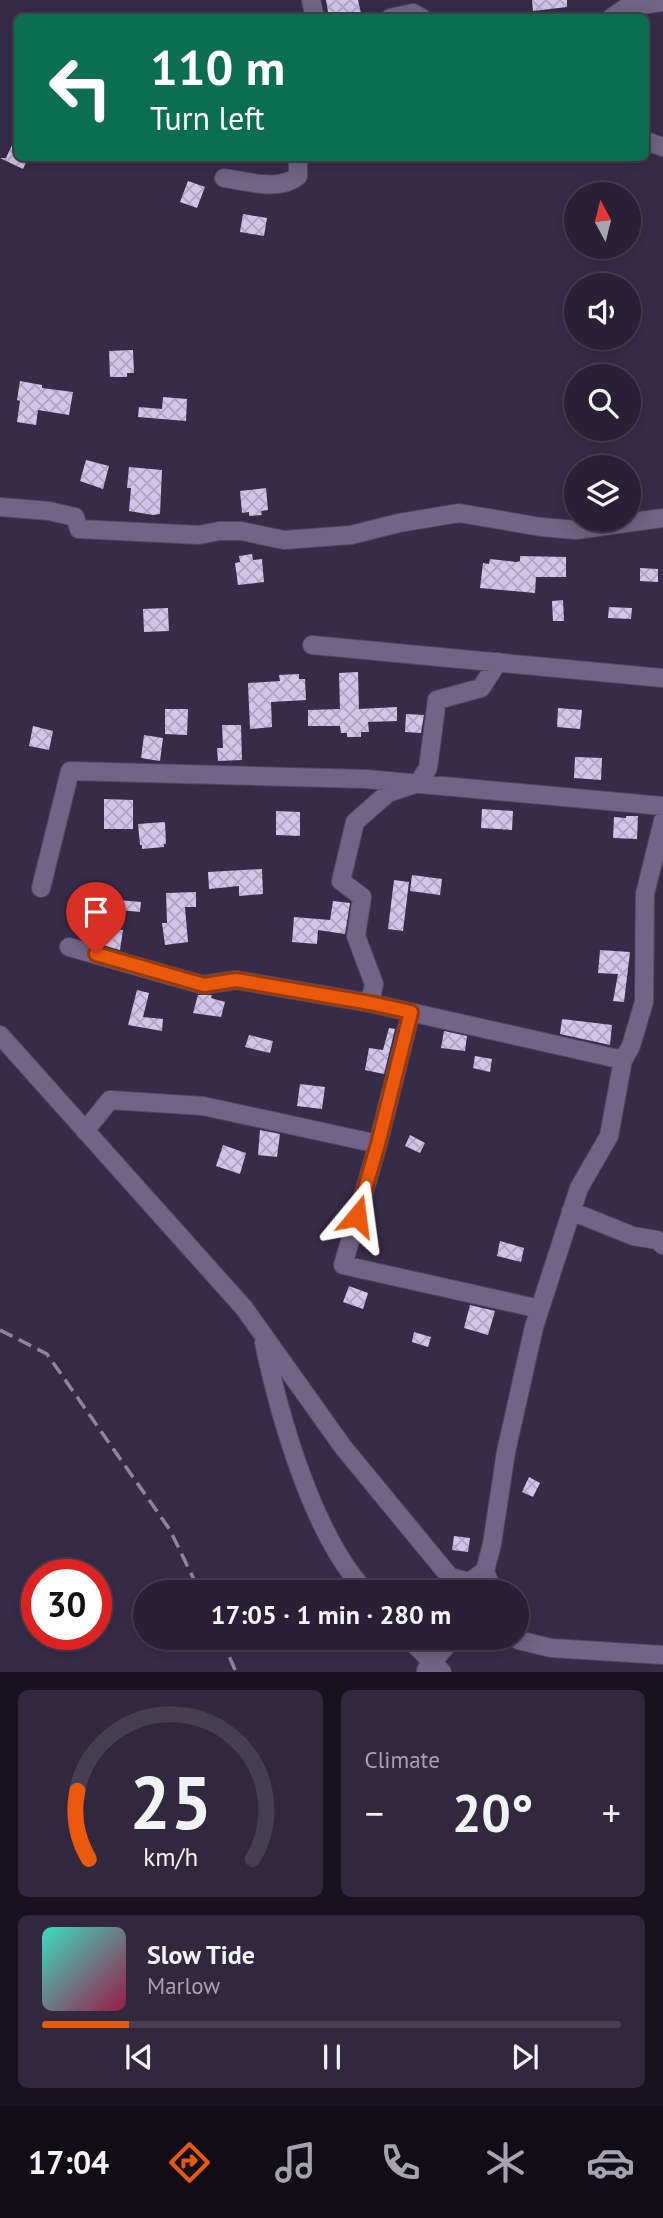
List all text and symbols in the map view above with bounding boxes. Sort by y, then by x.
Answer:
text: 110 m [150,35,285,99]
icon: left [35,42,126,133]
text: Turn left [150,97,265,139]
north arrow [564,182,640,259]
map controls [564,182,641,532]
button: sound [564,273,641,350]
button: search [564,364,641,441]
button: layers [564,455,641,532]
pin [66,882,126,954]
icon: arrive [77,893,115,931]
position arrow [320,1179,394,1253]
speed limit sign: 30 [21,1559,112,1650]
text: 17:05 · 1 min · 280 m [211,1598,451,1631]
text: Climate [365,1745,440,1774]
text: 25 [129,1756,212,1850]
text: 20° [452,1779,534,1846]
text: − [365,1788,384,1837]
text: + [602,1788,621,1837]
text: km/h [143,1841,198,1873]
text: Slow Tide [147,1938,255,1971]
text: Marlow [147,1971,220,2000]
icon: previous [120,2038,158,2076]
icon: pause [313,2038,351,2076]
icon: next [506,2038,544,2076]
icon: directions [165,2138,214,2187]
icon: music [271,2138,320,2187]
icon: phone [376,2138,425,2187]
icon: climate [481,2138,530,2187]
icon: car [586,2138,635,2187]
text: 17:04 [28,2141,109,2183]

